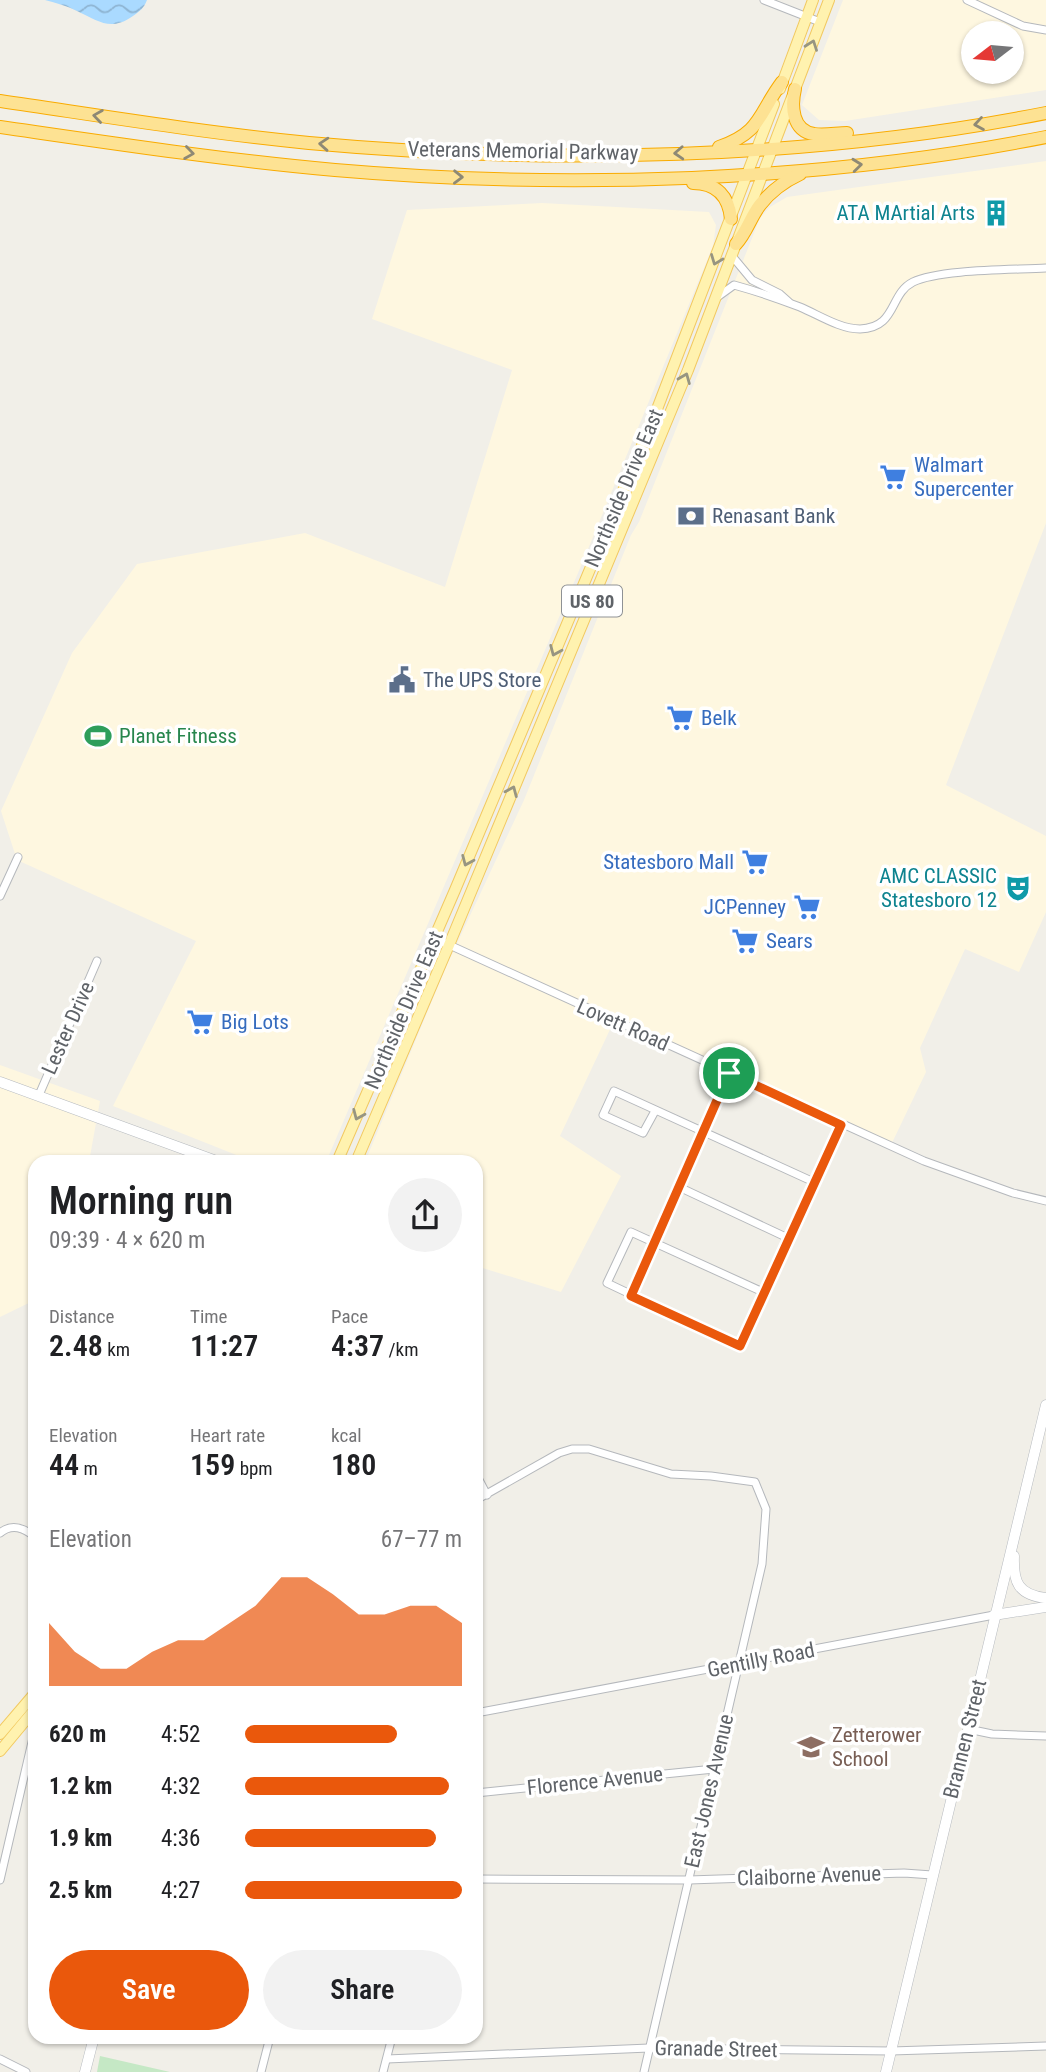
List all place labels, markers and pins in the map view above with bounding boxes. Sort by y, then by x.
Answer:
building icon: ATA MArtial Arts [981,198,1011,228]
place label: ATA MArtial Arts [837,201,975,225]
place label: Walmart Supercenter [914,453,1014,501]
supermarket icon: Walmart Supercenter [878,462,908,492]
bank icon: Renasant Bank [676,501,706,531]
place label: Renasant Bank [712,504,836,528]
public building icon: The UPS Store [387,665,417,695]
place label: The UPS Store [423,668,542,692]
supermarket icon: Belk [665,703,695,733]
place label: Belk [701,706,737,730]
sports icon: Planet Fitness [83,721,113,751]
place label: Planet Fitness [119,724,237,748]
supermarket icon: Statesboro Mall [740,847,770,877]
place label: Statesboro Mall [603,850,734,874]
place label: AMC CLASSIC Statesboro 12 [879,864,997,912]
theatre icon: AMC CLASSIC Statesboro 12 [1003,873,1033,903]
supermarket icon: JCPenney [792,892,822,922]
place label: JCPenney [704,895,786,919]
supermarket icon: Sears [730,926,760,956]
place label: Sears [766,929,813,953]
supermarket icon: Big Lots [185,1007,215,1037]
place label: Big Lots [221,1010,289,1034]
pin [699,1043,759,1103]
place label: Zetterower School [832,1723,922,1771]
school or university icon: Zetterower School [796,1732,826,1762]

